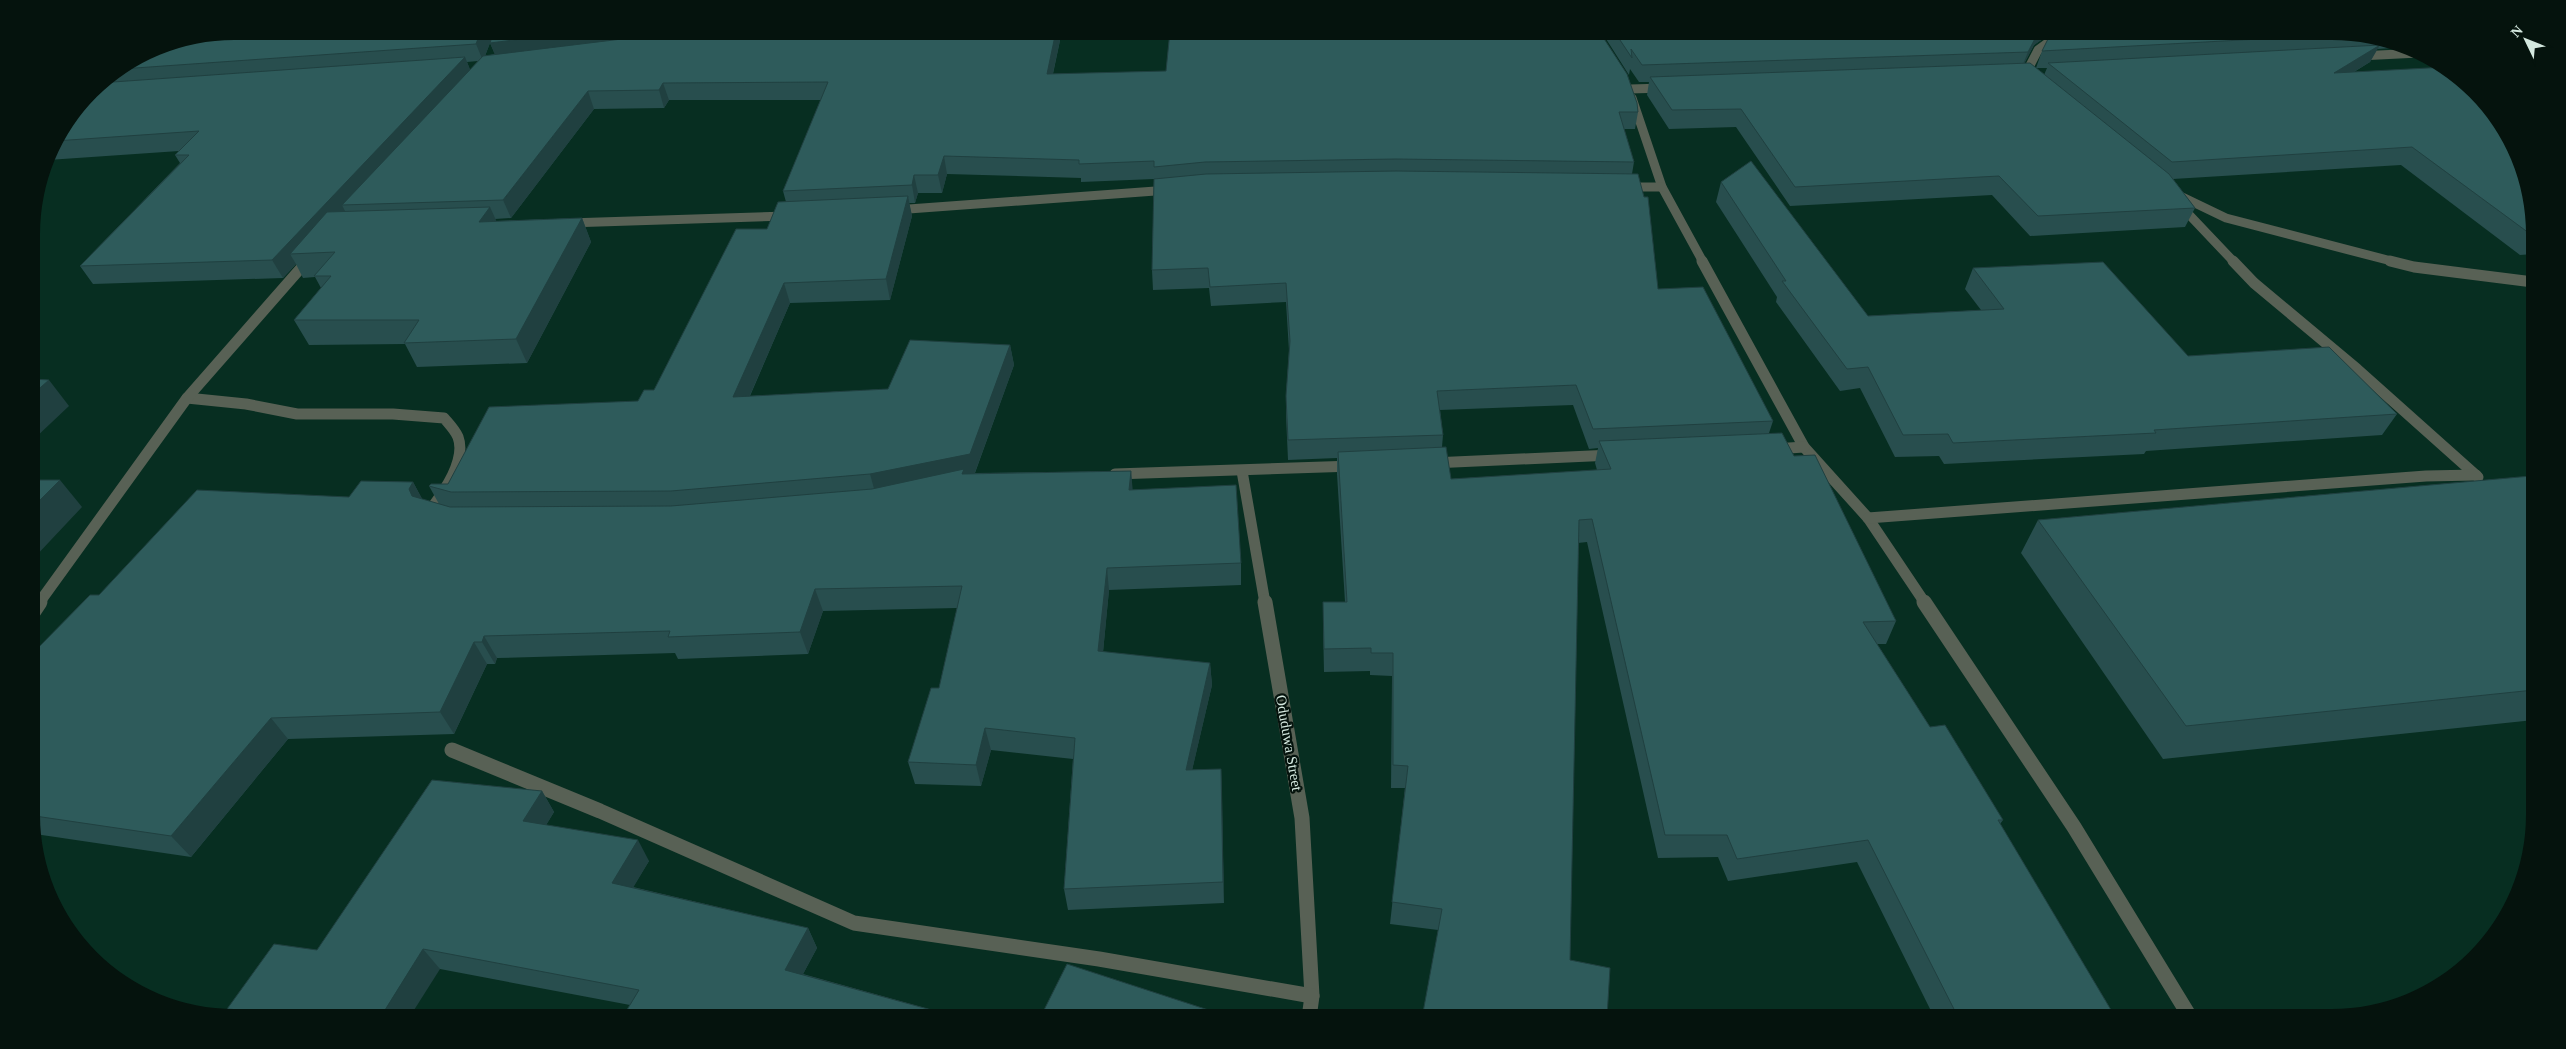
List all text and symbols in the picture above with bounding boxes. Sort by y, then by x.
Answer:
north arrow [2501,15,2551,65]
text: N [2508,23,2526,40]
street label: Oduduwa Street [1273,694,1305,793]

